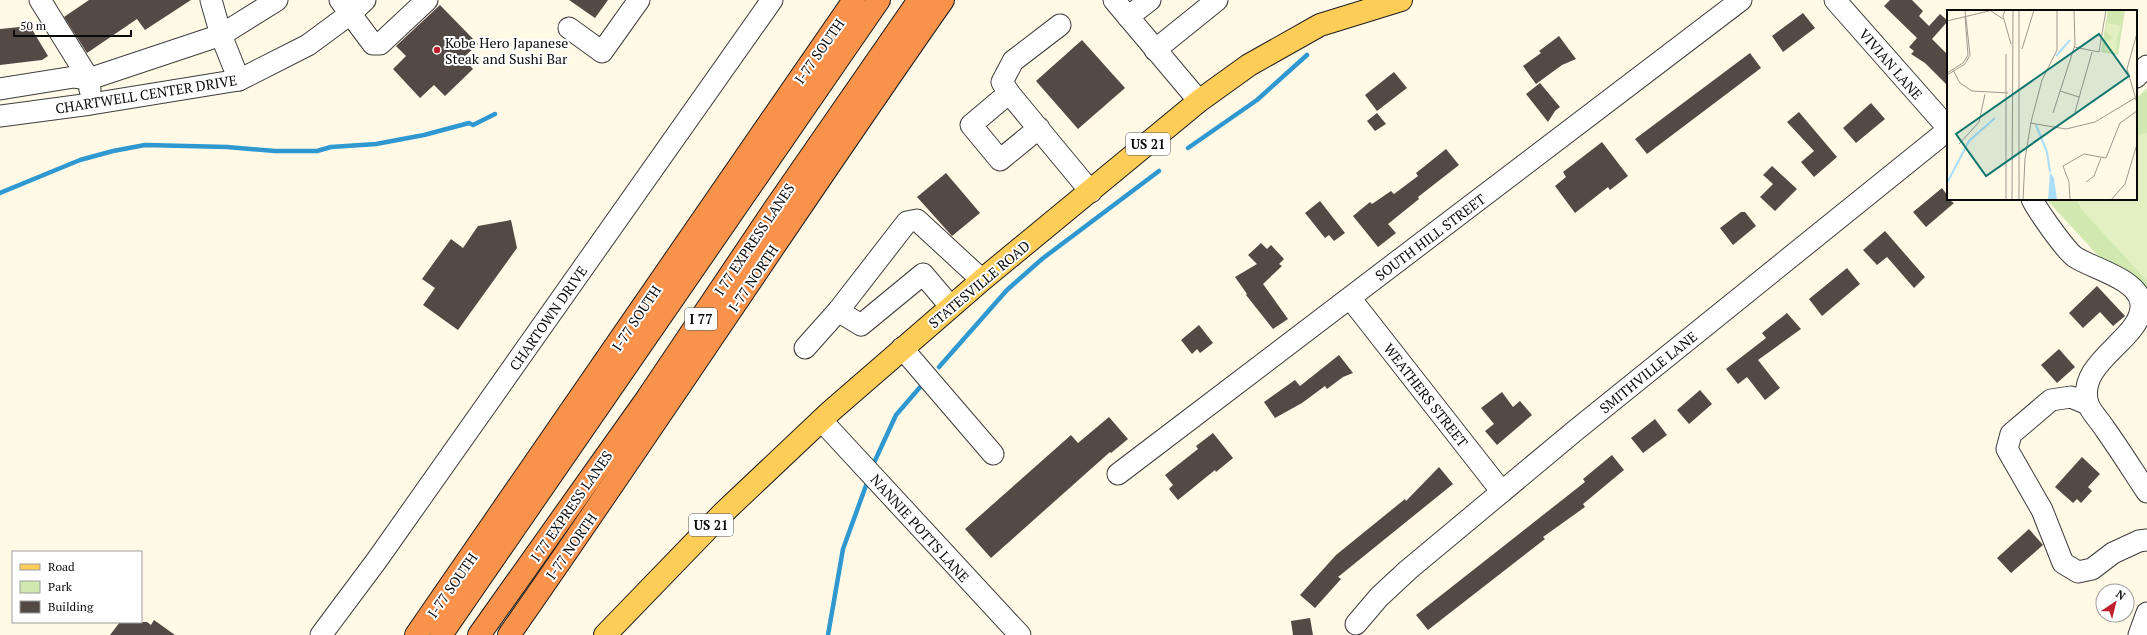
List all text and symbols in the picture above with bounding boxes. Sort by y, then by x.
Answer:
inset map [1947,10,2137,200]
scale bar [14,12,131,38]
street label: I-77 SOUTH [790,15,848,87]
text: 50 m [20,18,47,33]
street label: VIVIAN LANE [1855,25,1927,103]
place label: Kobe Hero Japanese Steak and Sushi Bar [445,33,568,68]
marker: Kobe Hero Japanese Steak and Sushi Bar [432,45,442,55]
street label: CHARTWELL CENTER DRIVE [54,70,238,118]
road number: US 21 [1126,133,1170,155]
street label: I 77 EXPRESS LANES [709,179,799,299]
street label: SOUTH HILL STREET [1371,189,1489,285]
street label: STATESVILLE ROAD [924,236,1034,332]
street label: I-77 NORTH [724,241,782,315]
street label: CHARTOWN DRIVE [505,262,591,374]
street label: I-77 SOUTH [607,281,665,355]
road number: I 77 [685,308,717,330]
street label: SMITHVILLE LANE [1595,327,1701,417]
street label: WEATHERS STREET [1380,339,1473,451]
street label: I 77 EXPRESS LANES [526,447,616,565]
street label: NANNIE POTTS LANE [866,470,974,586]
street label: I-77 NORTH [541,509,601,583]
road number: US 21 [689,514,733,536]
street label: I-77 SOUTH [423,549,481,621]
legend [12,551,142,623]
text: Road [48,559,75,574]
text: Park [48,579,73,594]
north arrow [2095,583,2135,623]
text: N [2113,587,2129,603]
text: Building [48,599,94,614]

